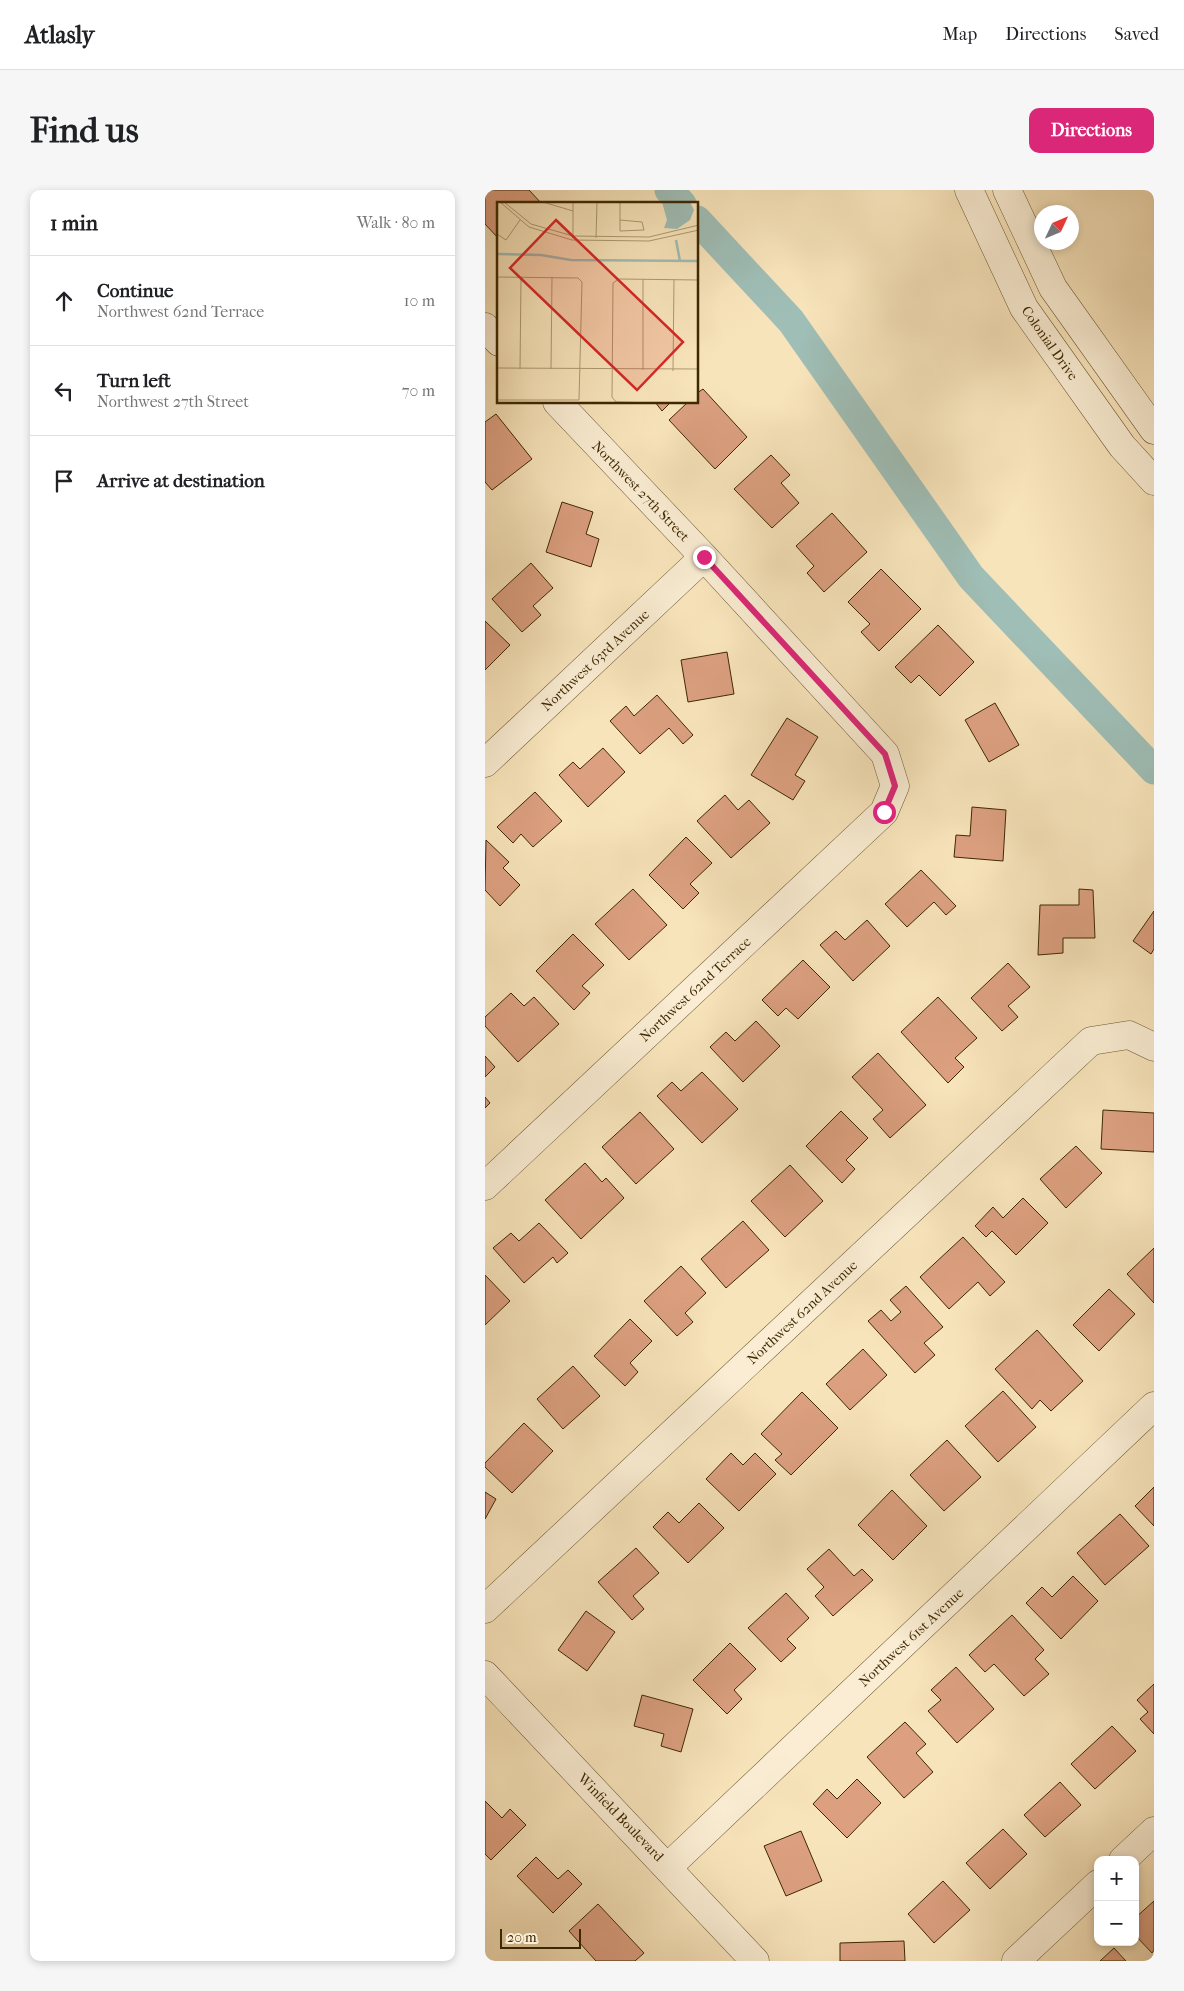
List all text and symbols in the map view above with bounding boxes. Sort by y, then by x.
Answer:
text: Atlasly [25,21,94,49]
text: Map [943,24,977,45]
text: Directions [1005,24,1086,45]
text: Saved [1114,24,1159,45]
button: Directions [1029,108,1154,153]
text: Find us [30,110,139,151]
inset map [497,202,699,404]
north arrow [1034,205,1079,250]
text: 1 min [50,211,98,235]
text: Walk · 80 m [357,213,435,232]
text: Continue [97,280,173,302]
icon: ahead [50,287,78,315]
text: 10 m [404,291,435,310]
text: Northwest 62nd Terrace [97,302,264,321]
street label: Colonial Drive [1018,303,1082,384]
text: Turn left [97,370,171,392]
icon: left [50,377,78,405]
text: 70 m [402,381,435,400]
text: Northwest 27th Street [97,392,249,411]
street label: Northwest 27th Street [588,438,693,545]
icon: arrive [50,467,78,495]
text: Arrive at destination [97,470,265,492]
route end [693,546,716,569]
street label: Northwest 63rd Avenue [538,606,653,715]
route start [873,801,896,824]
street label: Northwest 62nd Terrace [636,933,755,1045]
street label: Northwest 62nd Avenue [744,1257,861,1368]
street label: Northwest 61st Avenue [855,1584,967,1690]
street label: Winfield Boulevard [573,1769,667,1865]
map controls [1094,1856,1139,1946]
button: + [1094,1856,1139,1901]
button: − [1094,1901,1139,1946]
scale bar [500,1926,581,1949]
text: 20 m [507,1929,537,1946]

